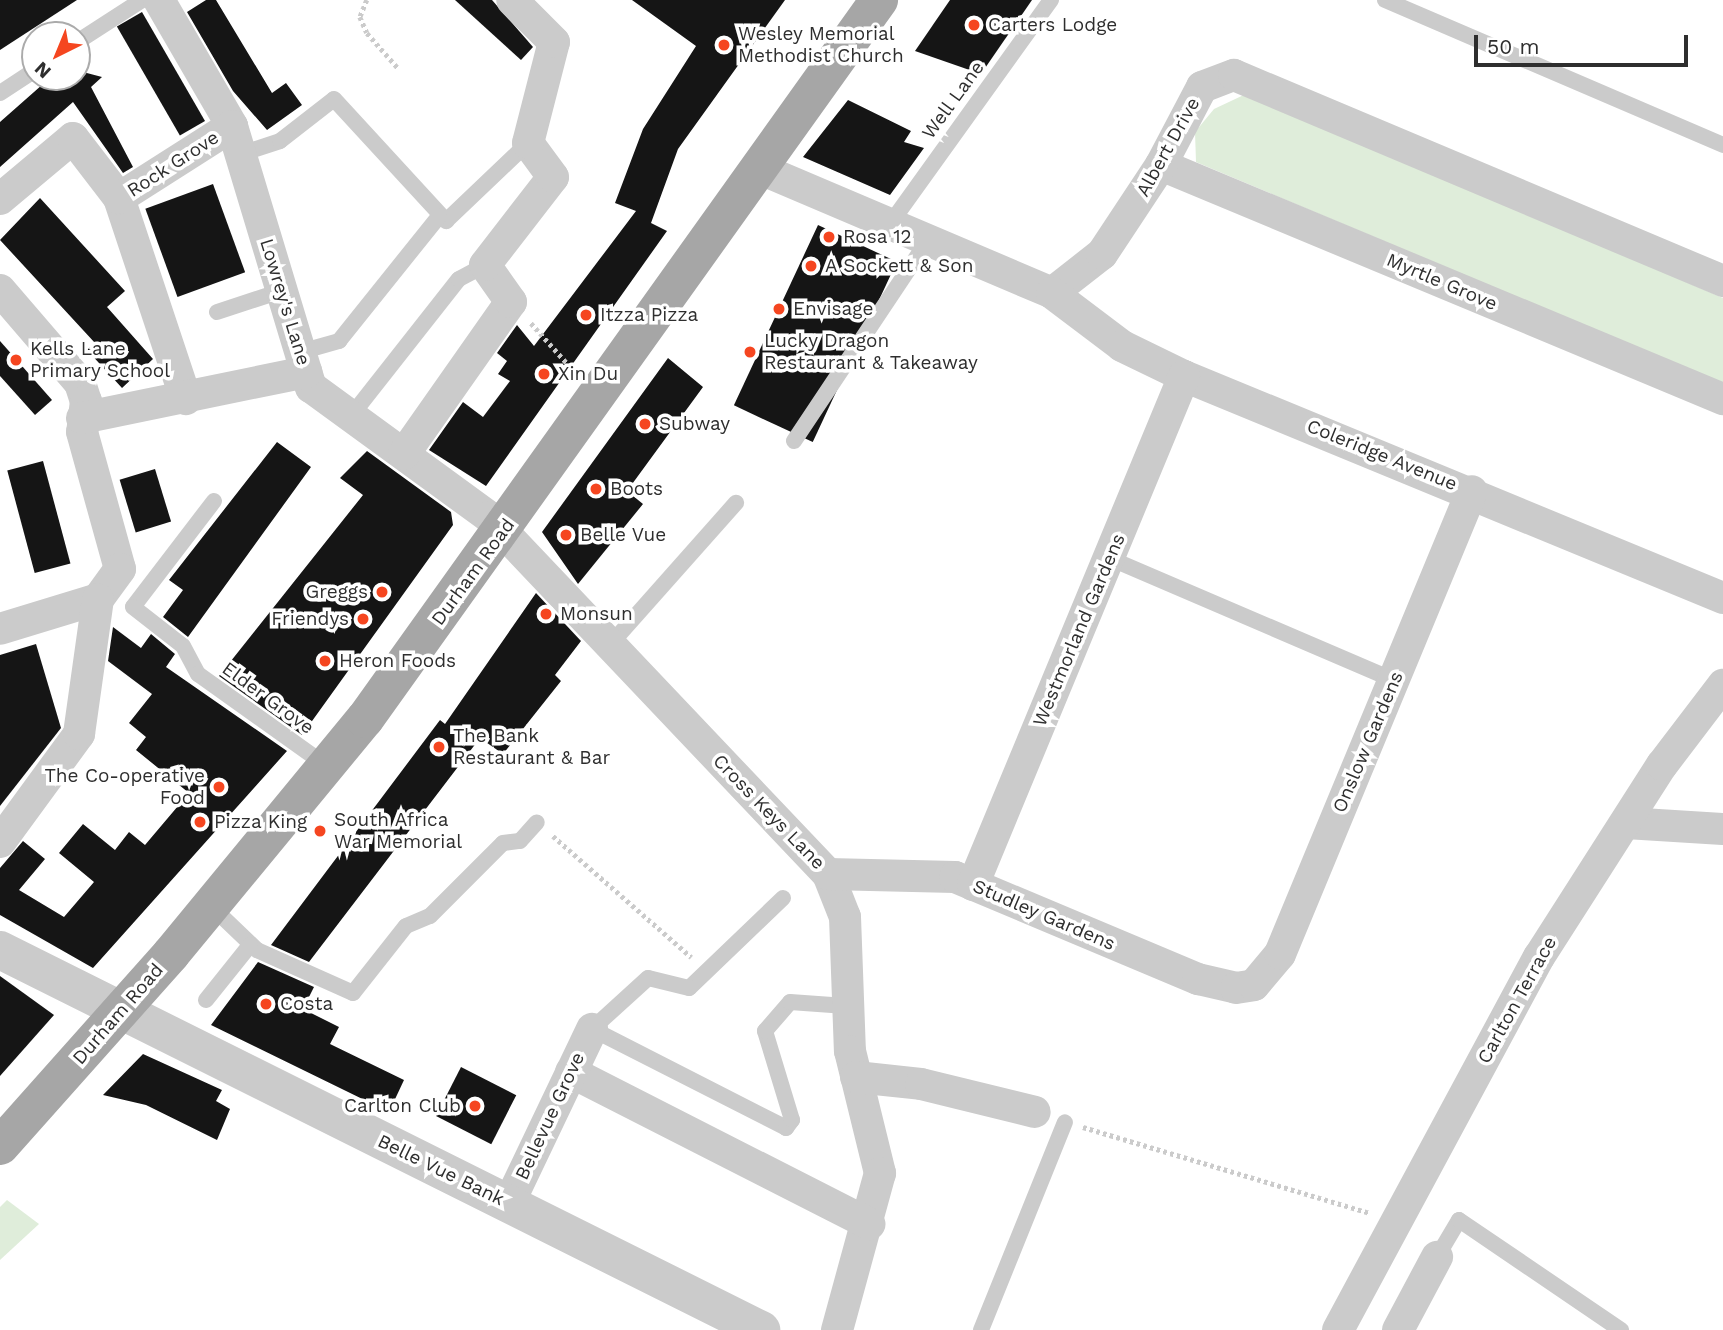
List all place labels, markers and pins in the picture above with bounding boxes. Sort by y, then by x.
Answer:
place label: Carters Lodge [988,14,1117,36]
marker: Carters Lodge [966,17,982,33]
place label: Wesley Memorial Methodist Church [738,23,904,67]
marker: Wesley Memorial Methodist Church [716,37,732,53]
place label: Rosa 12 [843,226,912,248]
marker: Rosa 12 [821,229,837,245]
place label: A Sockett & Son [825,255,974,277]
marker: A Sockett & Son [803,258,819,274]
place label: Envisage [793,298,873,320]
marker: Envisage [771,301,787,317]
place label: Itzza Pizza [600,304,699,326]
marker: Itzza Pizza [578,307,594,323]
place label: Lucky Dragon Restaurant & Takeaway [764,330,978,374]
place label: Kells Lane Primary School [30,338,170,382]
marker: Lucky Dragon Restaurant & Takeaway [742,344,758,360]
marker: Kells Lane Primary School [8,352,24,368]
place label: Xin Du [558,363,618,385]
marker: Xin Du [536,366,552,382]
place label: Subway [659,413,730,435]
marker: Subway [637,416,653,432]
place label: Boots [610,478,663,500]
marker: Boots [588,481,604,497]
place label: Belle Vue [580,524,667,546]
marker: Belle Vue [558,527,574,543]
place label: Greggs [306,581,368,603]
marker: Greggs [374,584,390,600]
place label: Monsun [560,603,633,625]
marker: Monsun [538,606,554,622]
place label: Friendys [271,608,349,630]
marker: Friendys [355,611,371,627]
place label: Heron Foods [339,650,456,672]
marker: Heron Foods [317,653,333,669]
place label: The Bank Restaurant & Bar [453,725,610,769]
marker: The Bank Restaurant & Bar [431,739,447,755]
place label: The Co-operative Food [45,765,205,809]
marker: The Co-operative Food [211,779,227,795]
place label: South Africa War Memorial [334,809,462,853]
place label: Pizza King [214,811,308,833]
marker: Pizza King [192,814,208,830]
marker: South Africa War Memorial [312,823,328,839]
place label: Costa [280,993,333,1015]
marker: Costa [258,996,274,1012]
place label: Carlton Club [344,1095,461,1117]
marker: Carlton Club [467,1098,483,1114]

